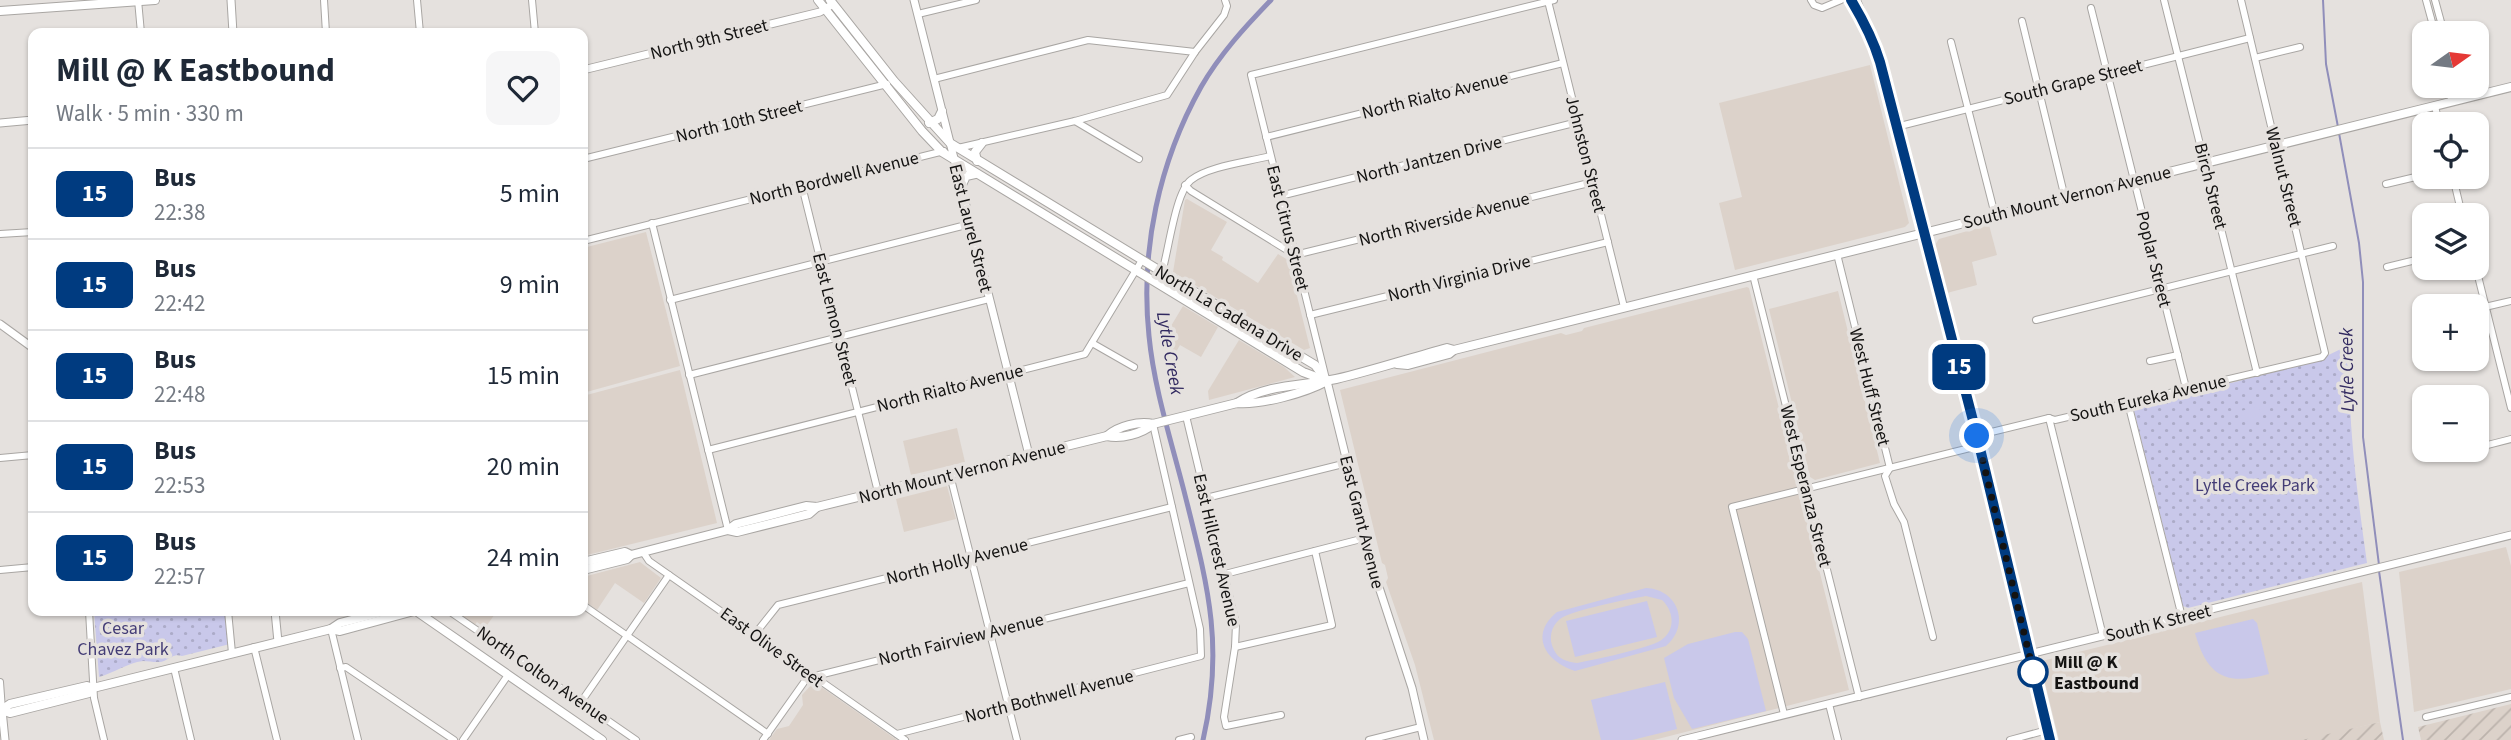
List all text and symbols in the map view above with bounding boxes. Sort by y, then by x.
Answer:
street label: North 9th Street [648,13,771,66]
north arrow [2412,21,2488,98]
map controls [2412,21,2489,462]
text: Mill @ K Eastbound [56,47,335,94]
button: heart [486,51,560,125]
street label: South Grape Street [2001,53,2145,112]
street label: North Rialto Avenue [1359,65,1511,126]
street label: Johnston Street [1559,93,1612,215]
street label: North 10th Street [673,94,805,149]
text: Walk · 5 min · 330 m [56,97,244,130]
button: locate [2412,112,2489,189]
street label: Walnut Street [2259,125,2308,230]
street label: North Jantzen Drive [1354,129,1505,190]
street label: Birch Street [2188,141,2233,232]
street label: North Bordwell Avenue [747,145,921,212]
text: Bus [154,159,196,196]
street label: South Mount Vernon Avenue [1961,160,2174,235]
street label: East Laurel Street [943,161,999,295]
street label: East Citrus Street [1260,163,1315,293]
text: 5 min [500,175,560,212]
text: 15 [82,176,107,211]
street label: North Riverside Avenue [1356,186,1532,253]
text: 22:38 [154,196,205,229]
button: layers [2412,203,2489,280]
street label: Poplar Street [2130,208,2178,310]
street label: North Virginia Drive [1385,249,1533,308]
text: Bus [154,250,196,287]
street label: East Lemon Street [806,250,863,388]
street label: North La Cadena Drive [1150,259,1307,368]
text: 9 min [500,266,560,303]
text: 15 [82,267,107,302]
text: 22:42 [154,287,205,320]
button: + [2412,294,2489,371]
water label: Lytle Creek [1149,309,1190,398]
street label: West Huff Street [1843,326,1896,449]
water label: Lytle Creek [2333,327,2362,412]
text: Bus [154,341,196,378]
line badge: 15 [1927,344,1990,390]
text: 15 [1946,349,1972,384]
text: 15 min [487,357,560,394]
text: 15 [82,358,107,393]
street label: North Rialto Avenue [874,358,1026,419]
street label: South Eureka Avenue [2067,368,2229,429]
text: 22:48 [154,378,205,411]
button: − [2412,385,2489,462]
street label: West Esperanza Street [1773,403,1838,570]
your location [1959,418,1994,453]
text: Bus [154,432,196,469]
street label: North Mount Vernon Avenue [856,435,1068,510]
text: 20 min [487,448,560,485]
text: 15 [82,449,107,484]
street label: East Grant Avenue [1333,453,1390,591]
text: 22:53 [154,469,205,502]
street label: East Hillcrest Avenue [1187,471,1246,629]
park label: Lytle Creek Park [2195,473,2315,498]
text: Bus [154,523,196,560]
street label: North Holly Avenue [884,532,1031,591]
text: 24 min [487,539,560,576]
text: 15 [82,540,107,575]
text: 22:57 [154,560,205,593]
street label: South K Street [2103,598,2213,649]
street label: East Olive Street [715,601,829,693]
street label: North Fairview Avenue [876,607,1046,672]
park label: Cesar Chavez Park [77,616,169,662]
street label: North Colton Avenue [472,620,614,731]
place label: Mill @ K Eastbound [2054,650,2139,696]
marker: Mill @ K Eastbound [2018,657,2048,687]
street label: North Bothwell Avenue [962,663,1136,730]

